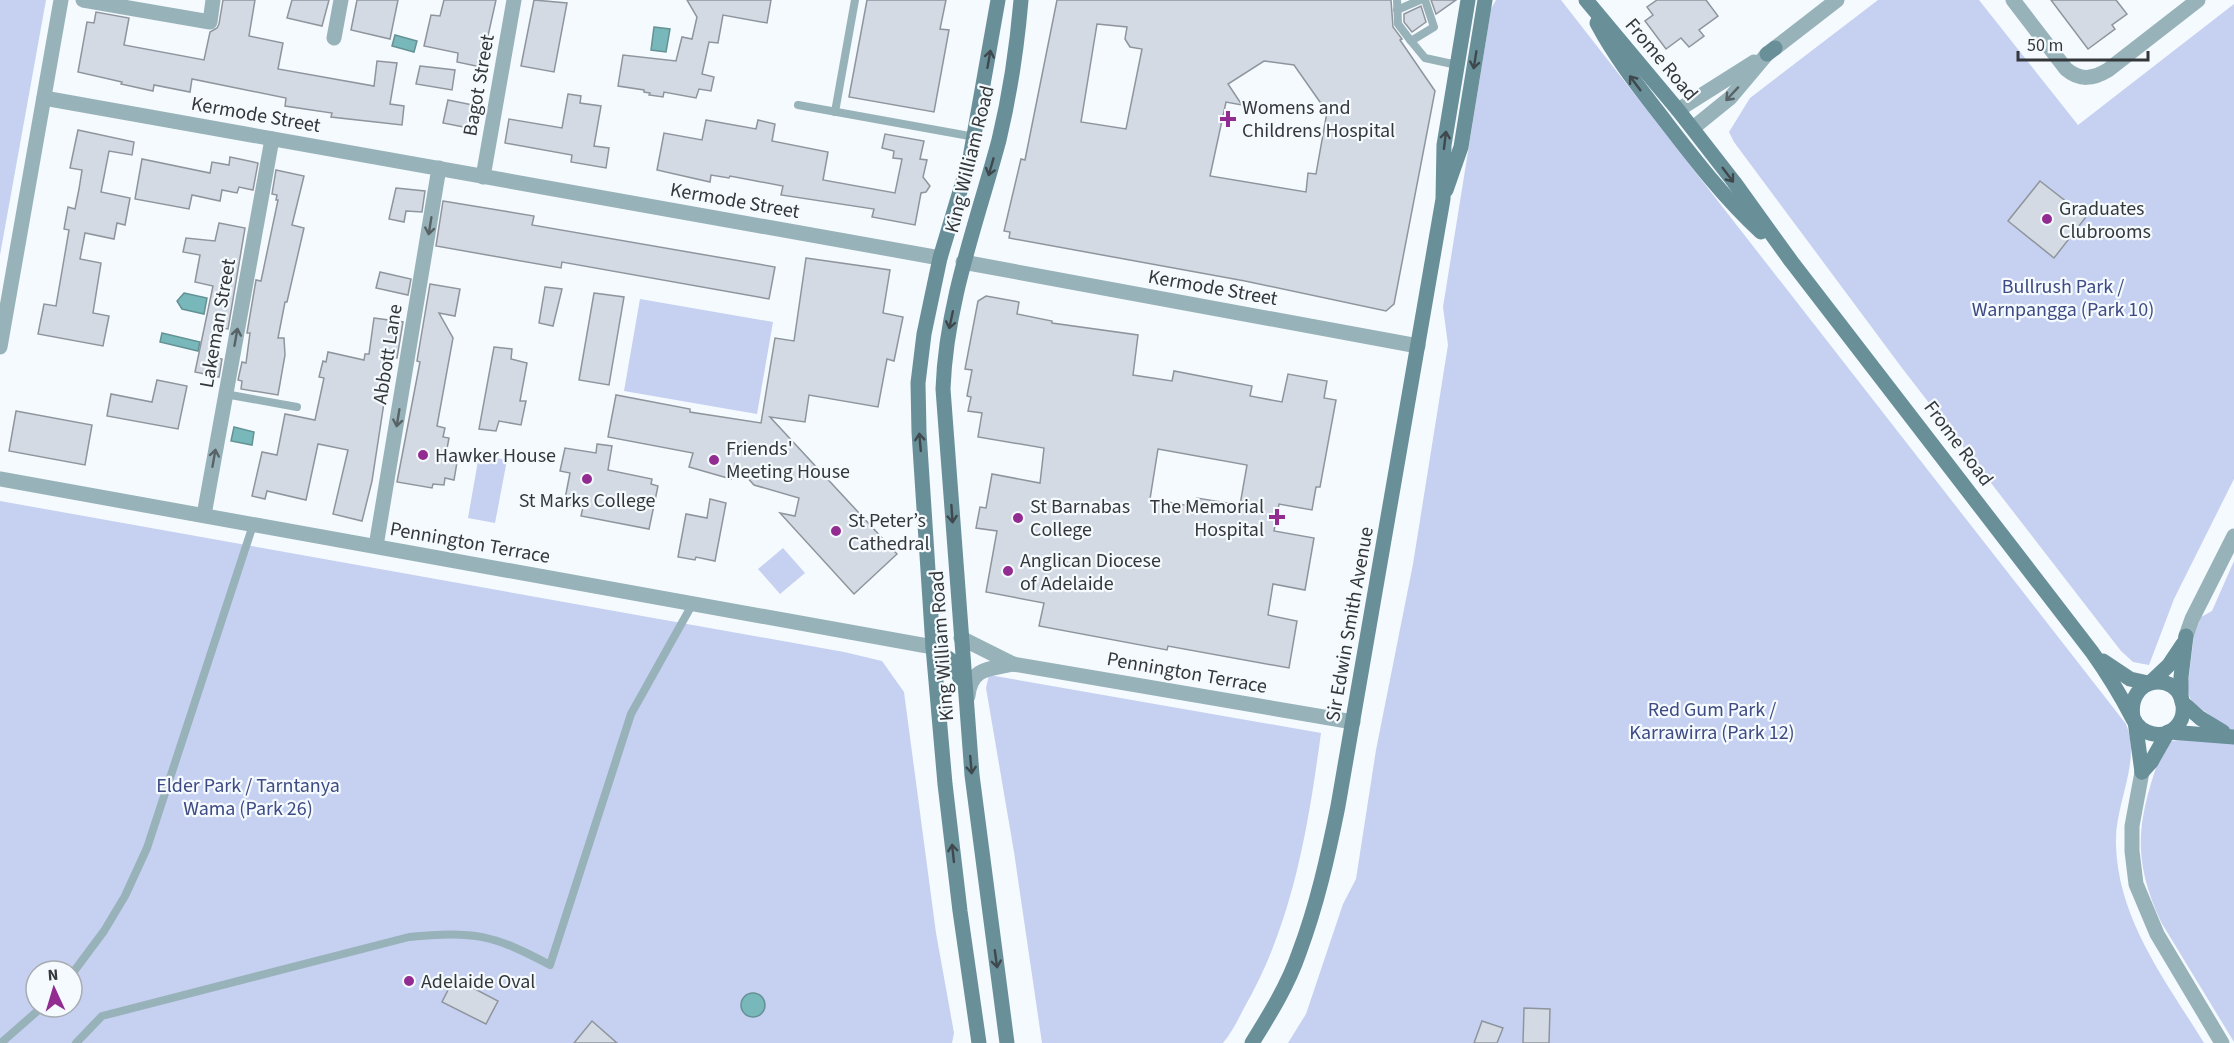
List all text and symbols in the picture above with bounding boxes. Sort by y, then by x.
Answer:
street label: Frome Road [1618,12,1704,107]
scale bar [2018,24,2148,62]
street label: Bagot Street [456,32,502,138]
text: 50 m [2027,33,2063,58]
one-way arrow [984,49,995,69]
one-way arrow [1469,49,1480,69]
one-way arrow [1629,75,1642,91]
street label: King William Road [938,83,1002,236]
one-way arrow [1725,87,1740,102]
street label: Kermode Street [189,90,323,140]
place label: Womens and Childrens Hospital [1242,94,1395,145]
marker: Womens and Childrens Hospital [1219,110,1237,128]
one-way arrow [1440,131,1451,151]
one-way arrow [985,157,996,176]
one-way arrow [1722,167,1735,183]
street label: Kermode Street [668,176,802,226]
place label: Graduates Clubrooms [2059,195,2151,246]
marker: Graduates Clubrooms [2040,212,2054,226]
one-way arrow [424,215,435,235]
street label: Lakeman Street [193,256,243,390]
street label: Kermode Street [1146,263,1280,313]
park label: Bullrush Park / Warnpangga (Park 10) [1972,273,2154,324]
street label: Abbott Lane [366,302,410,406]
one-way arrow [945,309,956,329]
one-way arrow [230,328,241,347]
street label: Frome Road [1917,395,2000,492]
one-way arrow [392,408,403,428]
one-way arrow [914,432,925,452]
place label: Friends' Meeting House [726,435,850,486]
place label: Hawker House [435,442,556,470]
one-way arrow [209,448,220,468]
marker: Hawker House [416,448,430,462]
marker: Friends' Meeting House [707,453,721,467]
marker: St Marks College [580,472,594,486]
place label: St Marks College [519,487,655,515]
place label: St Barnabas College [1030,493,1130,544]
place label: The Memorial Hospital [1150,493,1264,544]
one-way arrow [947,503,958,523]
place label: St Peter’s Cathedral [848,507,930,558]
marker: The Memorial Hospital [1268,508,1286,526]
marker: St Barnabas College [1011,511,1025,525]
street label: Pennington Terrace [387,515,552,571]
marker: St Peter’s Cathedral [829,524,843,538]
street label: Sir Edwin Smith Avenue [1319,524,1381,724]
place label: Anglican Diocese of Adelaide [1020,547,1161,598]
marker: Anglican Diocese of Adelaide [1001,564,1015,578]
street label: King William Road [923,570,961,722]
street label: Pennington Terrace [1104,645,1269,701]
park label: Red Gum Park / Karrawirra (Park 12) [1629,696,1795,747]
one-way arrow [966,755,977,775]
park label: Elder Park / Tarntanya Wama (Park 26) [156,772,340,823]
one-way arrow [947,843,958,863]
one-way arrow [990,948,1001,968]
north arrow [24,959,84,1019]
text: N [47,964,59,986]
place label: Adelaide Oval [421,968,535,996]
marker: Adelaide Oval [402,974,416,988]

